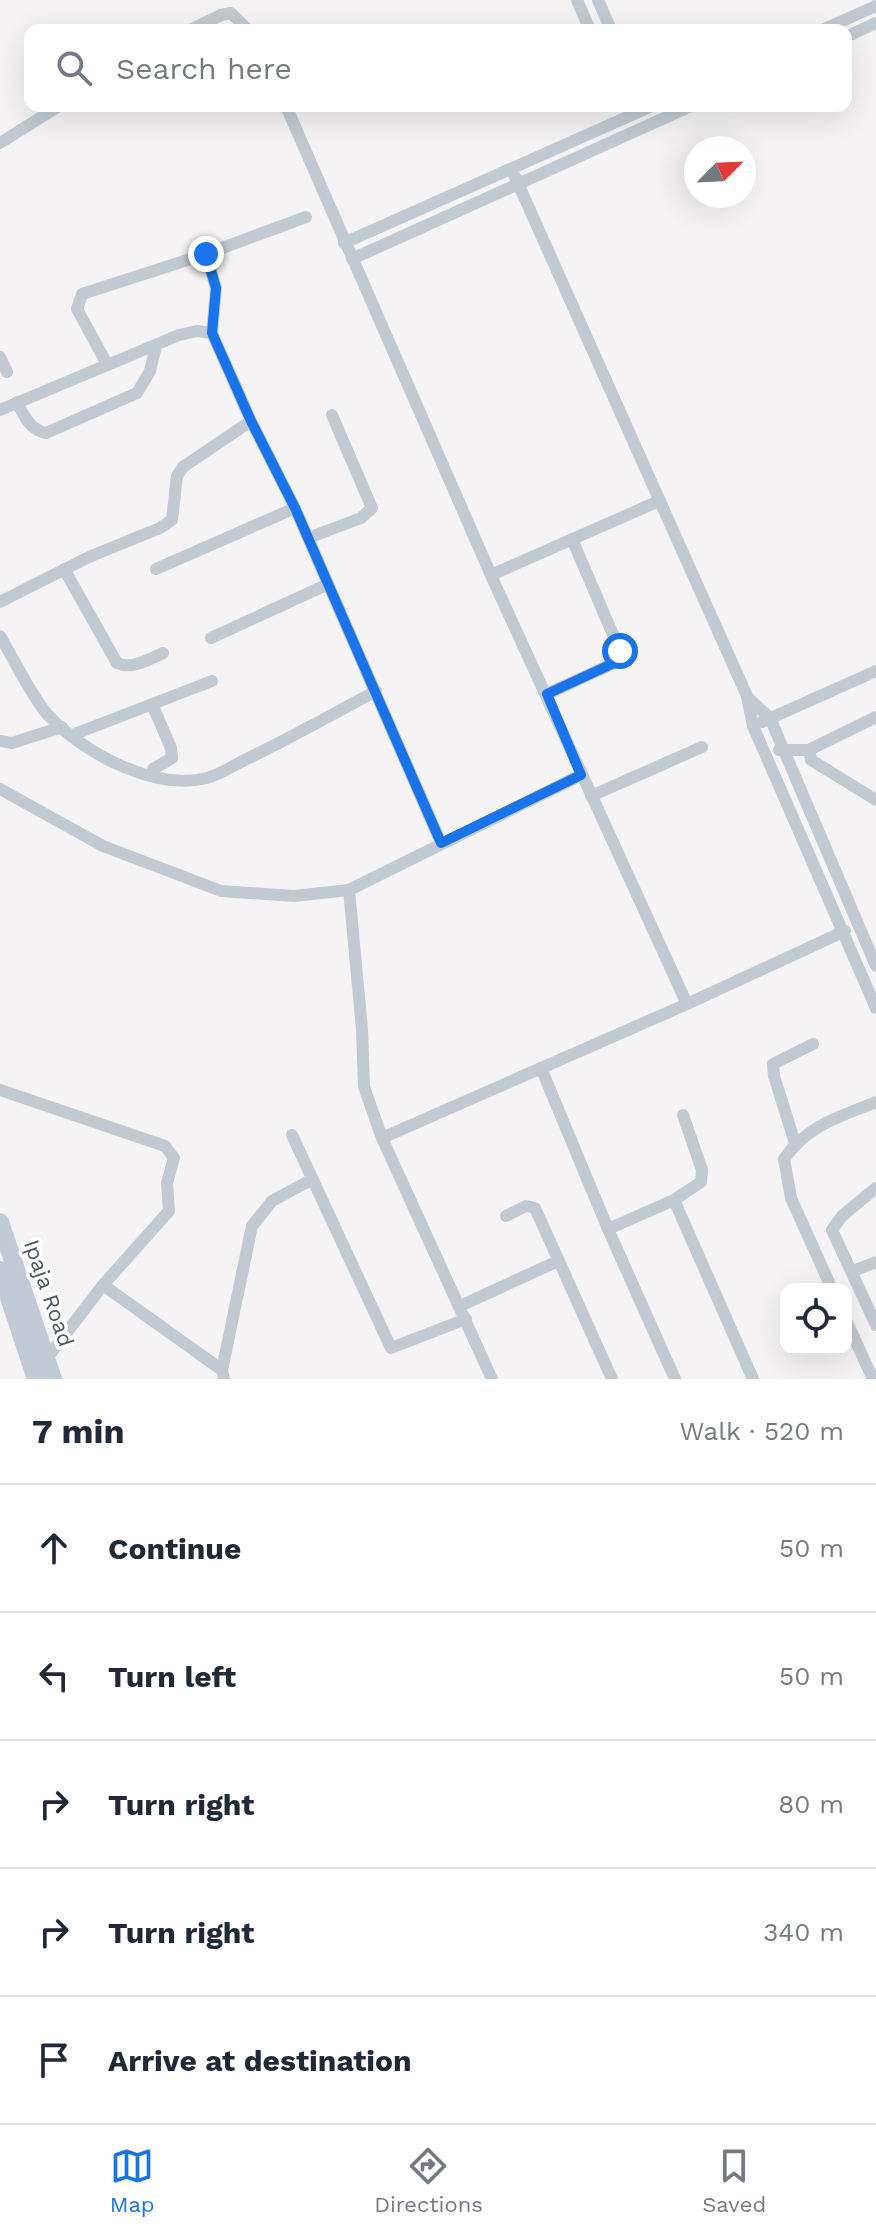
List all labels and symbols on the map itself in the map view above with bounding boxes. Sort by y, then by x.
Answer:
north arrow [684,136,756,208]
route end [188,236,224,272]
route start [602,633,638,669]
street label: Ipaja Road [19,1236,79,1350]

